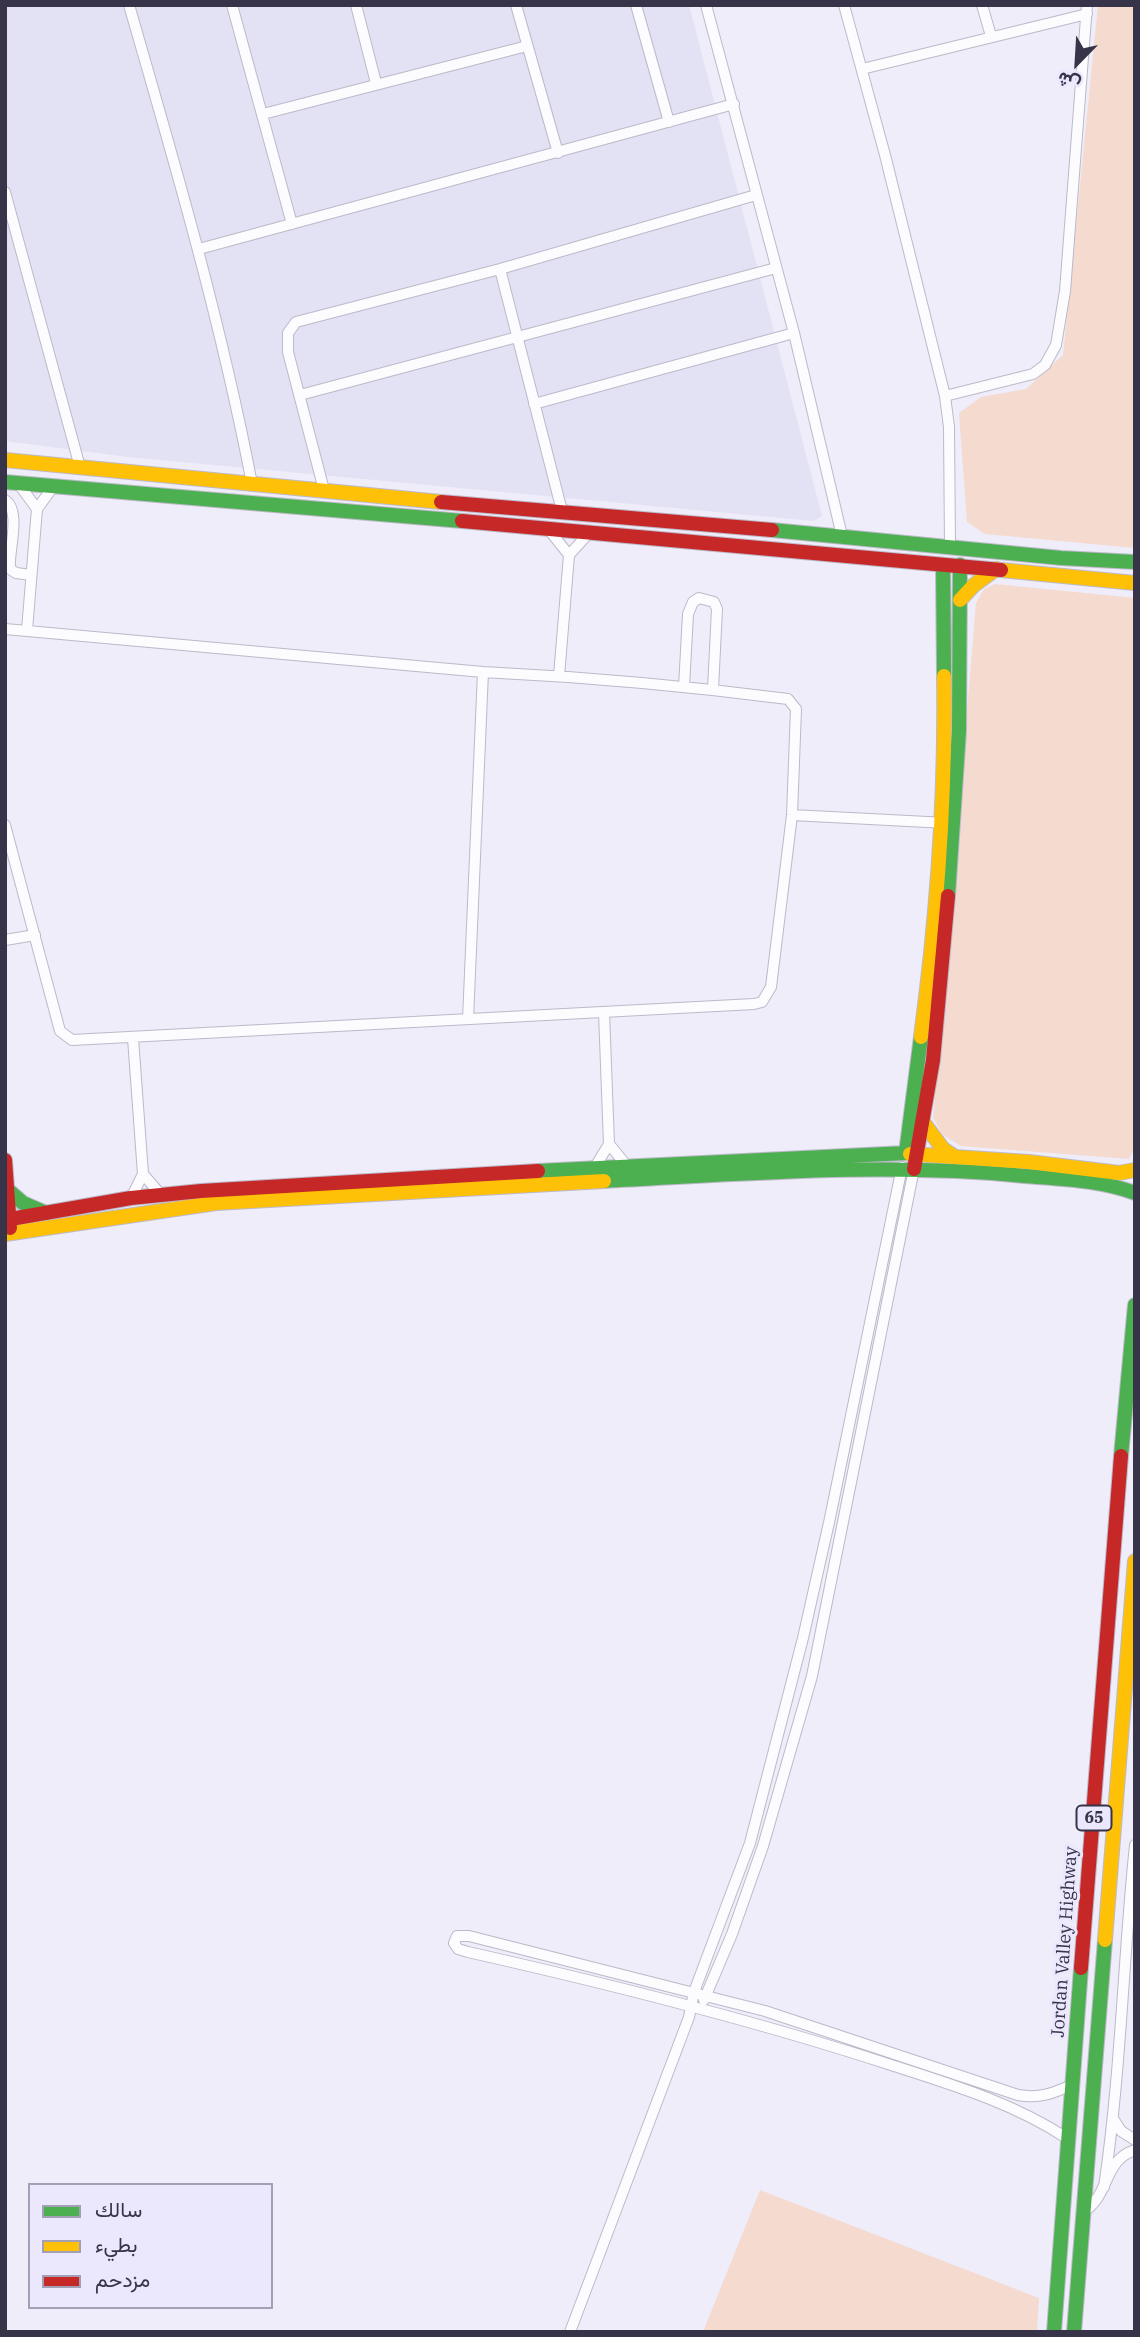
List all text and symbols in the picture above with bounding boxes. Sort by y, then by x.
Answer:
north arrow [1042,28,1112,98]
text: ش [1053,67,1084,98]
road number: 65 [1076,1806,1112,1830]
street label: Jordan Valley Highway [1048,1846,1082,2038]
legend [28,2183,273,2309]
text: سالك [95,2195,142,2223]
text: بطيء [95,2230,138,2258]
text: مزدحم [95,2265,150,2293]

